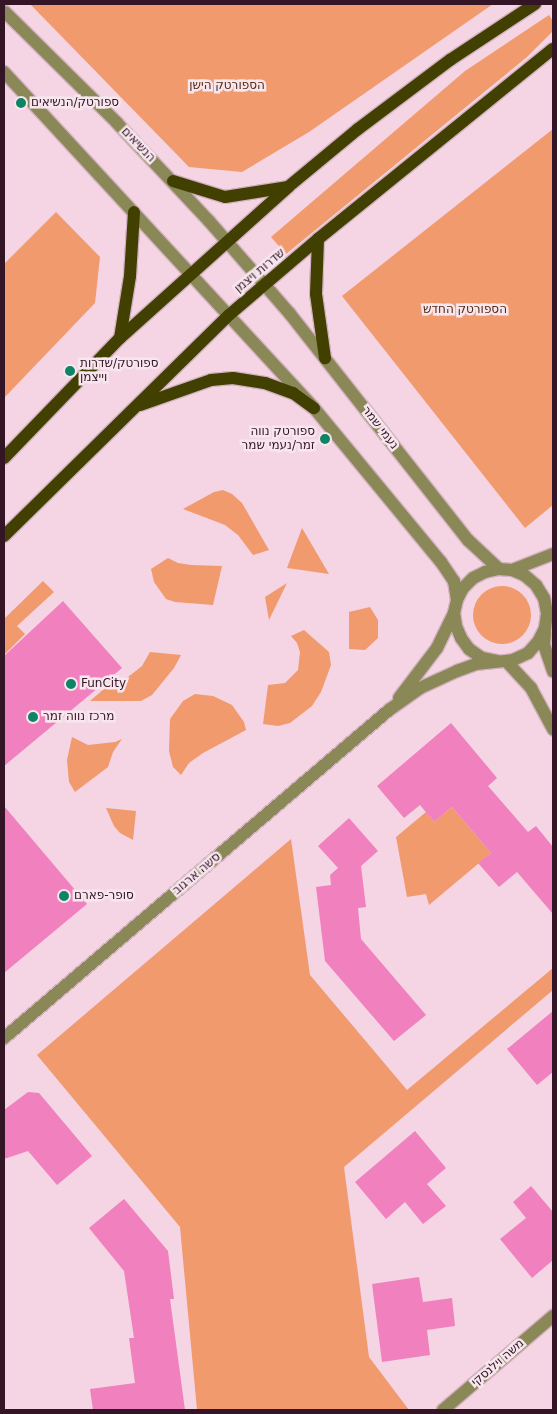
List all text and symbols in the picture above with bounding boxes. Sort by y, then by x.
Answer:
park label: הספורטק הישן [189,79,265,93]
place label: ספורטק/הנשיאים [31,96,119,110]
marker: ספורטק/הנשיאים [15,97,27,109]
street label: הנשיאים [118,125,158,165]
street label: שדרות ויצמן [232,246,288,296]
park label: הספורטק החדש [423,303,507,317]
place label: ספורטק/שדרות וייצמן [80,357,159,385]
marker: ספורטק/שדרות וייצמן [64,365,76,377]
street label: נעמי שמר [359,404,401,452]
place label: ספורטק נווה זמר/נעמי שמר [241,425,315,453]
marker: ספורטק נווה זמר/נעמי שמר [319,433,331,445]
place label: FunCity [81,677,126,691]
marker: FunCity [65,678,77,690]
place label: מרכז נווה זמר [43,710,114,724]
marker: מרכז נווה זמר [27,711,39,723]
street label: סשה ארגוב [170,850,224,898]
place label: סופר-פארם [74,889,134,903]
marker: סופר-פארם [58,890,70,902]
street label: משה וילנסקי [469,1336,527,1390]

